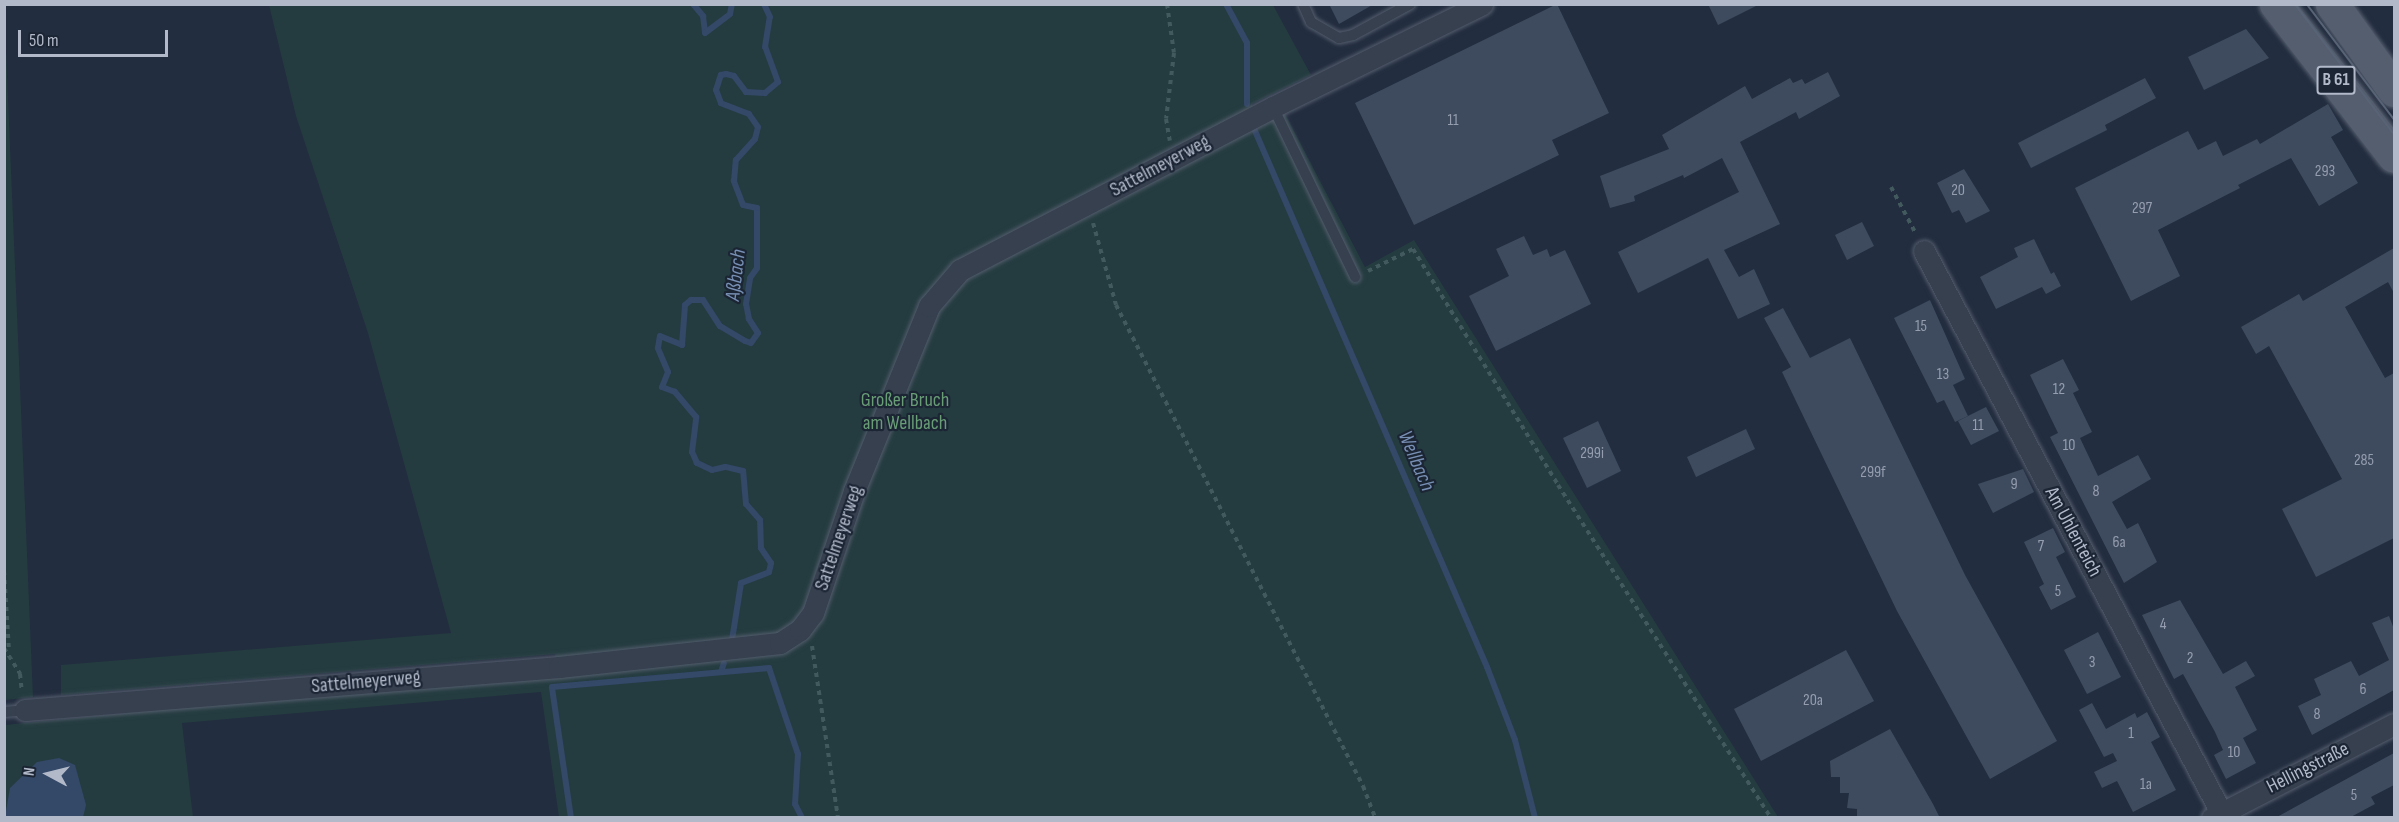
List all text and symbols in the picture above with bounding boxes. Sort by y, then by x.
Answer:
scale bar [21,18,171,56]
text: 50 m [29,30,59,51]
road number: B 61 [2316,65,2356,95]
house number: 11 [1447,111,1459,131]
street label: Sattelmeyerweg [1106,130,1214,202]
house number: 293 [2315,162,2335,182]
house number: 20 [1951,181,1965,201]
house number: 297 [2132,199,2152,219]
water label: Aßbach [720,248,752,302]
house number: 15 [1915,317,1927,337]
house number: 13 [1937,365,1949,385]
house number: 12 [2053,380,2065,400]
park label: Großer Bruch am Wellbach [861,388,949,435]
house number: 11 [1972,416,1984,436]
water label: Wellbach [1392,427,1440,495]
house number: 10 [2063,436,2075,456]
house number: 299i [1580,444,1604,464]
house number: 285 [2354,451,2374,471]
house number: 299f [1860,463,1886,483]
house number: 9 [2010,475,2018,495]
street label: Sattelmeyerweg [810,482,868,594]
house number: 8 [2092,482,2100,502]
street label: Am Uhlenteich [2039,483,2107,581]
house number: 6a [2112,533,2126,553]
house number: 7 [2038,537,2044,557]
house number: 5 [2055,582,2061,602]
house number: 4 [2160,615,2166,635]
house number: 2 [2187,649,2193,669]
house number: 3 [2089,653,2095,673]
street label: Sattelmeyerweg [310,665,422,699]
house number: 6 [2359,680,2367,700]
house number: 20a [1803,691,1823,711]
house number: 8 [2313,705,2321,725]
house number: 1 [2128,724,2134,744]
street label: Hellingstraße [2263,737,2353,799]
house number: 10 [2228,743,2240,763]
north arrow [18,744,78,804]
text: N [20,766,40,777]
house number: 1a [2140,775,2152,795]
house number: 5 [2351,786,2357,806]

